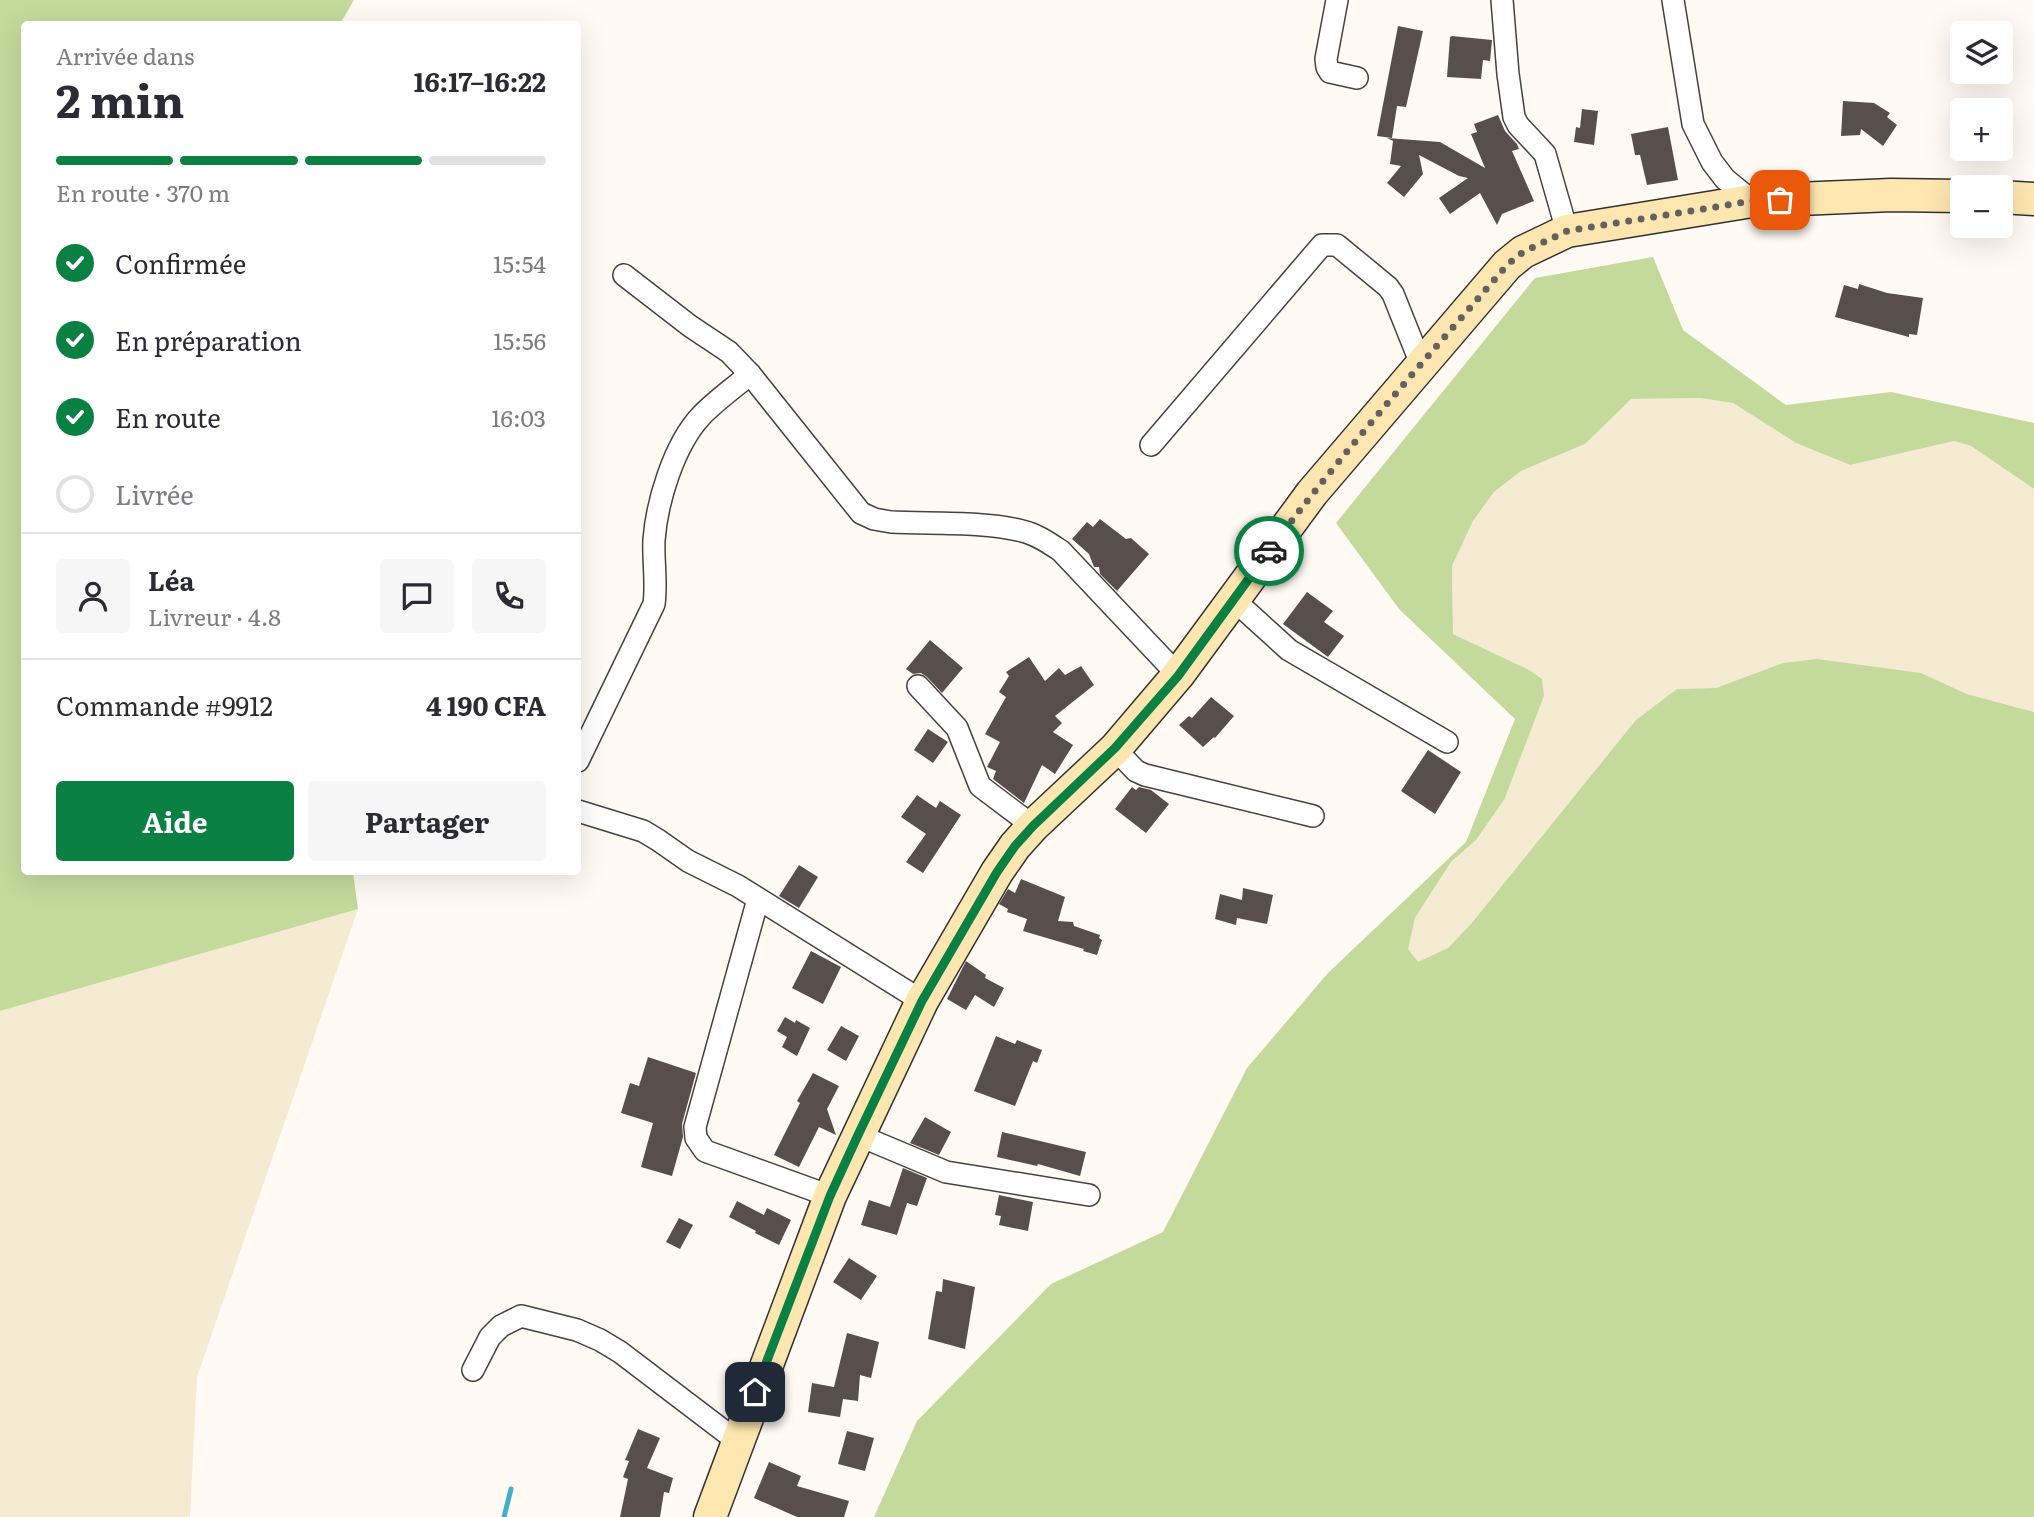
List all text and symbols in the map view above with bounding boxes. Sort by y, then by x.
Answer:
map controls [1950,21,2013,238]
button: layers [1950,21,2013,84]
text: Arrivée dans [56,38,194,72]
text: 16:17–16:22 [414,61,546,100]
text: 2 min [56,64,185,132]
button: + [1950,98,2013,161]
pin [1750,170,1810,230]
text: En route · 370 m [56,175,230,209]
button: − [1950,175,2013,238]
icon: bag [1761,181,1799,219]
text: Confirmée [115,243,246,282]
icon: check [56,244,94,282]
text: 15:54 [493,246,546,280]
text: En préparation [115,320,302,359]
icon: check [56,321,94,359]
text: 15:56 [493,323,546,357]
text: En route [115,397,221,436]
icon: check [56,398,94,436]
text: 16:03 [491,400,546,434]
text: Livrée [115,474,194,513]
courier [1234,516,1304,586]
icon: car [1250,532,1288,570]
button: person [56,559,130,633]
button: chat [380,559,454,633]
button: phone [472,559,546,633]
text: Léa [148,560,195,599]
text: Livreur · 4.8 [148,599,281,633]
text: Commande #9912 [56,685,273,724]
text: 4 190 CFA [426,685,546,724]
button: Aide [56,781,294,861]
button: Partager [308,781,546,861]
pin [725,1362,785,1422]
icon: home [736,1373,774,1411]

